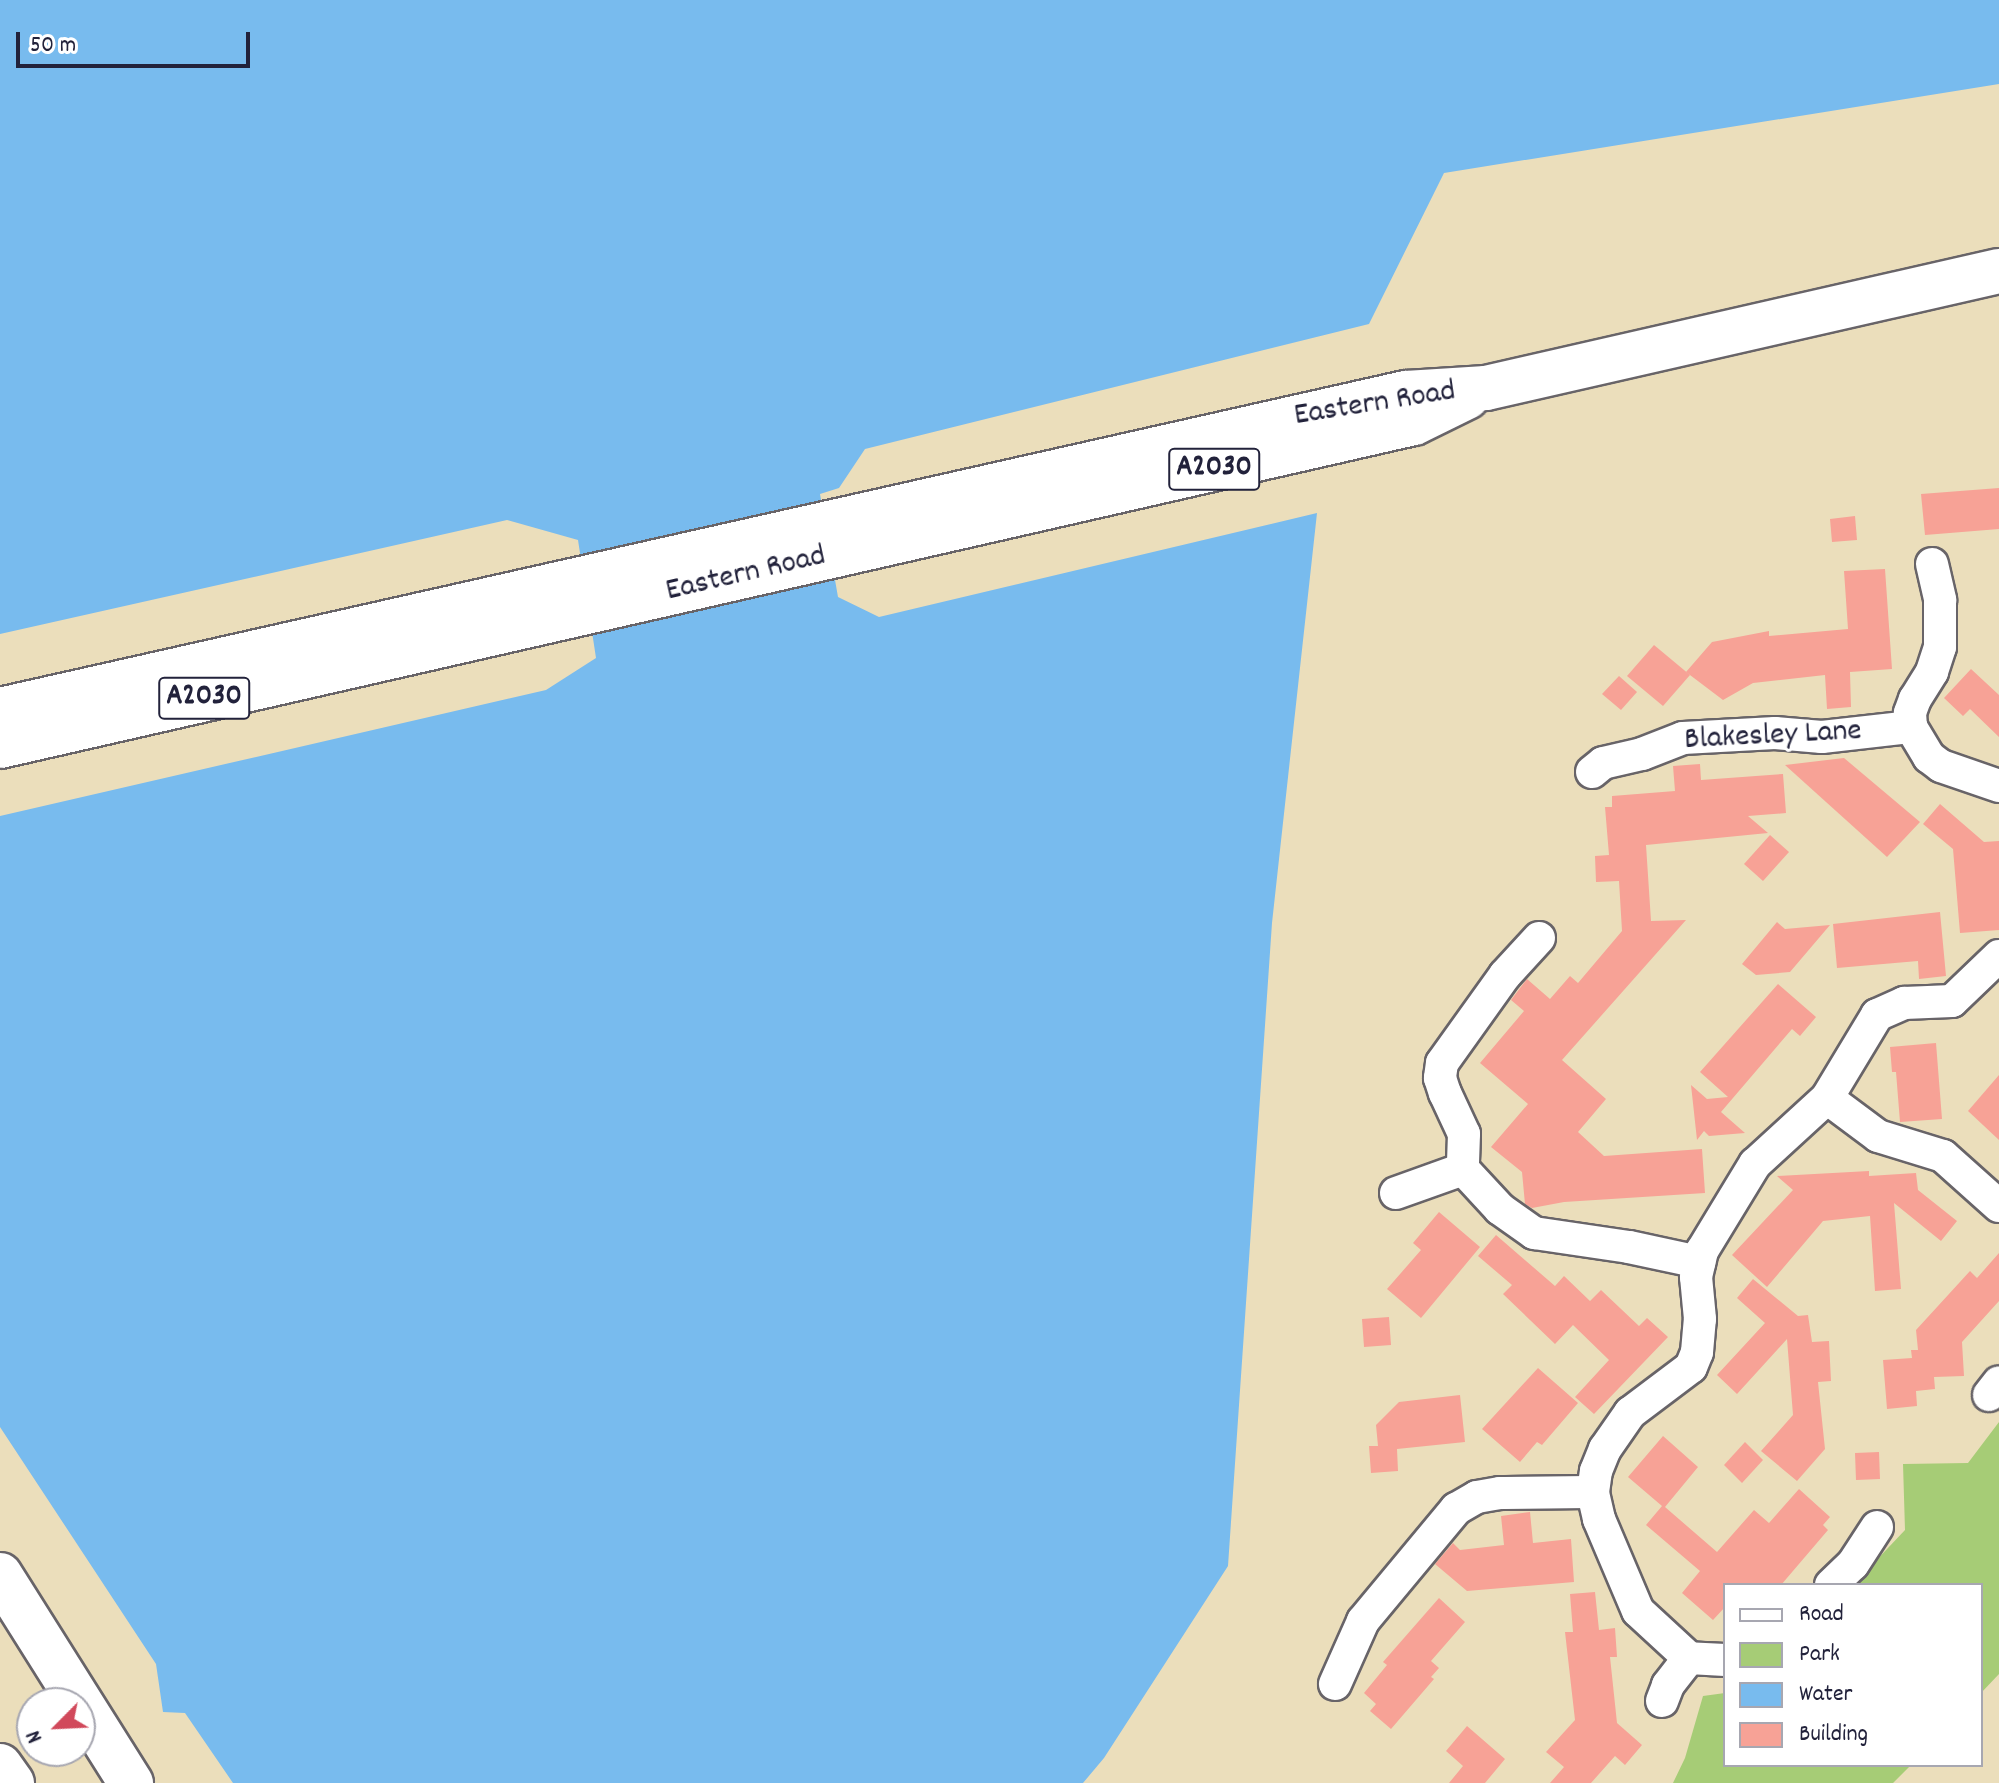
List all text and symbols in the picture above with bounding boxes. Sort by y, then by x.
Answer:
scale bar [20,16,254,66]
text: 50 m [30,29,76,63]
street label: Eastern Road [1292,373,1458,437]
road number: A2030 [1168,443,1260,495]
street label: Eastern Road [662,538,830,612]
road number: A2030 [158,672,250,724]
street label: Blakesley Lane [1683,713,1863,761]
legend [1723,1583,1983,1767]
text: Road [1799,1598,1844,1632]
text: Park [1799,1638,1840,1672]
text: Water [1799,1678,1852,1712]
north arrow [16,1687,96,1767]
text: Building [1799,1718,1868,1752]
text: N [19,1725,52,1747]

